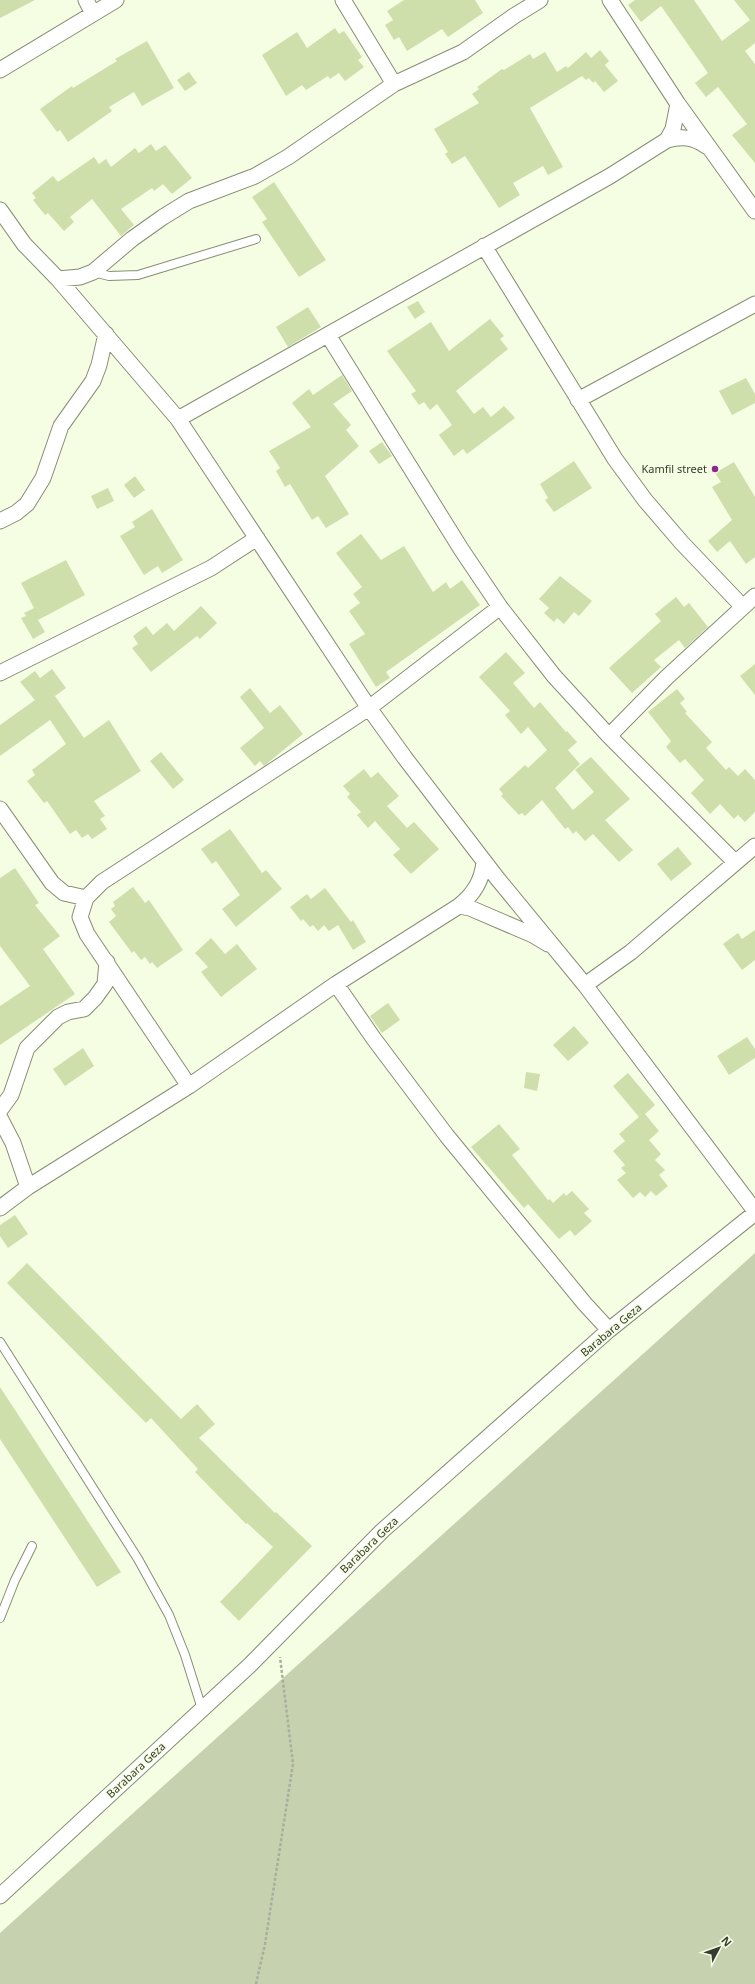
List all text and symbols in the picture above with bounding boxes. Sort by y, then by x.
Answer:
place label: Kamfil street [641,461,707,476]
marker: Kamfil street [710,464,720,474]
street label: Barabara Geza [577,1300,644,1360]
street label: Barabara Geza [336,1513,401,1576]
street label: Barabara Geza [103,1738,168,1801]
north arrow [699,1928,739,1968]
text: N [718,1933,736,1949]

